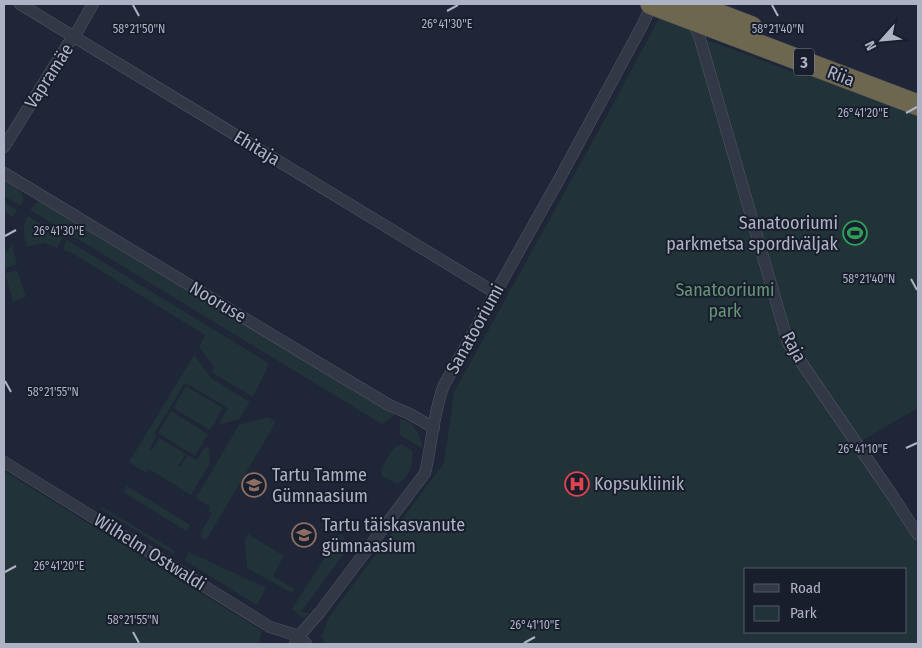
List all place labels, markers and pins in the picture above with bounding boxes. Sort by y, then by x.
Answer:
place label: Sanatooriumi parkmetsa spordiväljak [666,212,839,255]
sports icon: Sanatooriumi parkmetsa spordiväljak [842,220,868,246]
place label: Tartu Tamme Gümnaasium [272,464,368,507]
hospital icon: Kopsukliinik [564,471,590,497]
school or university icon: Tartu Tamme Gümnaasium [241,472,267,498]
place label: Kopsukliinik [594,473,685,495]
place label: Tartu täiskasvanute gümnaasium [322,514,465,557]
school or university icon: Tartu täiskasvanute gümnaasium [291,522,317,548]

